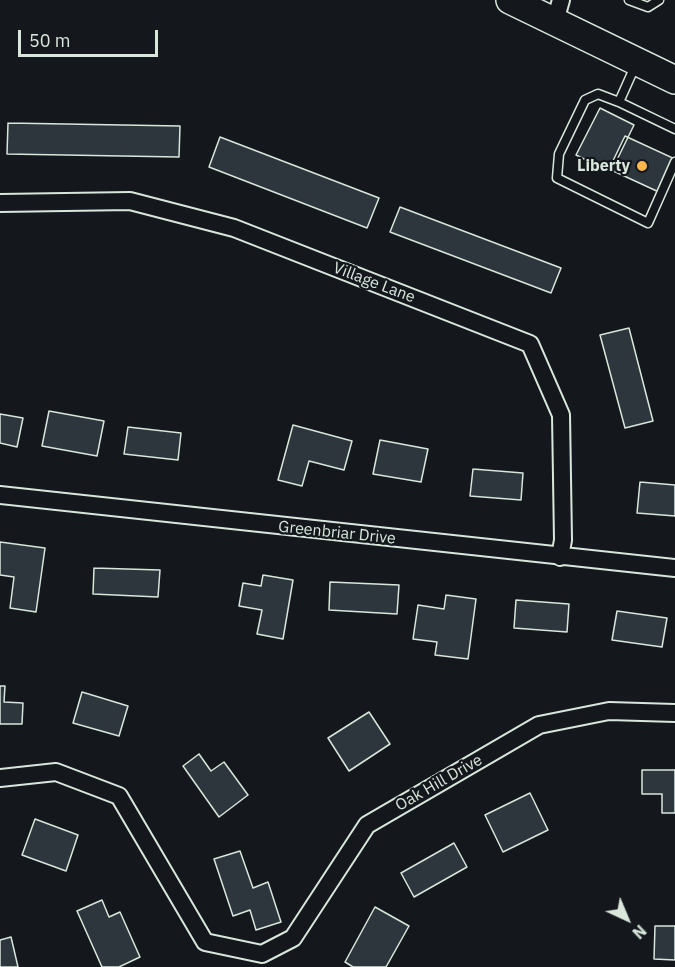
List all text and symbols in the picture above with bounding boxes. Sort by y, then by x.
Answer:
scale bar [21,18,160,56]
text: 50 m [29,29,71,52]
place label: Liberty [577,156,630,176]
marker: Liberty [635,159,649,173]
street label: Village Lane [330,259,418,307]
street label: Greenbriar Drive [277,517,397,549]
street label: Oak Hill Drive [392,750,486,816]
north arrow [597,889,657,949]
text: N [628,921,651,943]

